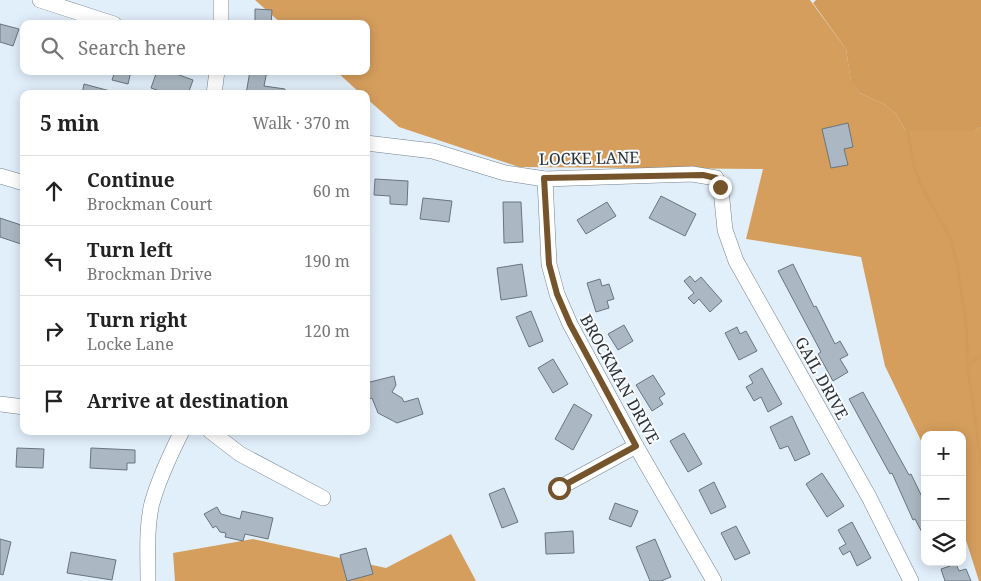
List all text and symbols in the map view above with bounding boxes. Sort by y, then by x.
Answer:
search box [20,20,370,75]
icon: search [38,34,66,62]
text: Search here [78,35,186,61]
text: 5 min [40,109,99,137]
text: Walk · 370 m [253,112,350,134]
street label: LOCKE LANE [539,146,639,170]
text: Continue [87,167,175,193]
route end [709,176,732,199]
icon: ahead [40,177,68,205]
text: 60 m [313,180,350,202]
text: Brockman Court [87,193,212,215]
text: Turn left [87,237,173,263]
icon: left [40,247,68,275]
text: 190 m [304,250,350,272]
text: Brockman Drive [87,263,212,285]
text: Turn right [87,307,187,333]
street label: BROCKMAN DRIVE [575,310,665,448]
icon: right [40,317,68,345]
text: 120 m [304,320,350,342]
text: Locke Lane [87,333,174,355]
street label: GAIL DRIVE [790,333,854,423]
icon: arrive [40,387,68,415]
text: Arrive at destination [87,388,289,414]
map controls [921,431,966,566]
button: + [921,431,966,476]
button: − [921,476,966,521]
route start [548,477,571,500]
button: layers [921,521,966,566]

